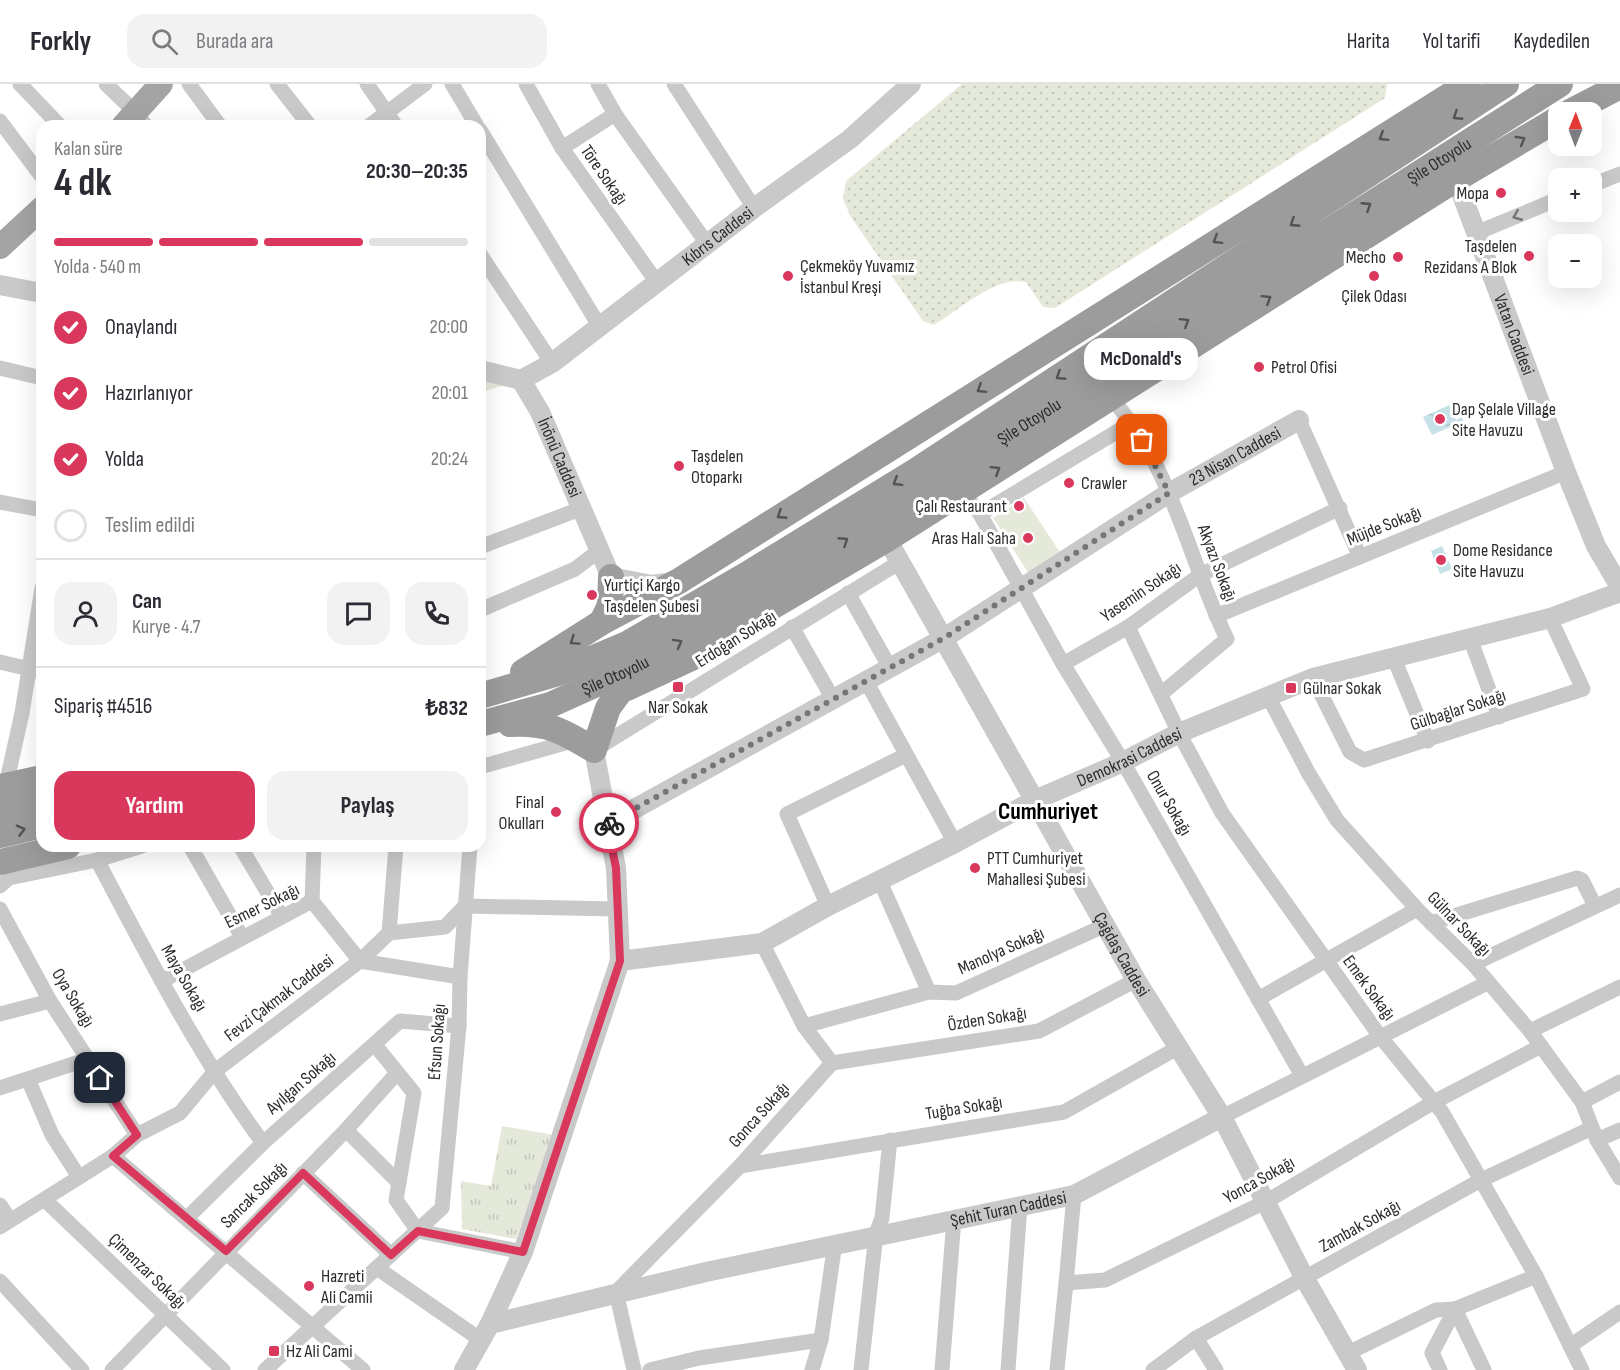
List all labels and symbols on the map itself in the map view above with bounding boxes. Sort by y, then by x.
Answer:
north arrow [1548,102,1602,156]
one-way arrow [1453,109,1464,120]
one-way arrow [1379,129,1389,141]
street label: Şile Otoyolu [1403,133,1475,189]
one-way arrow [1515,136,1526,147]
street label: Töre Sokağı [576,141,632,209]
place label: Mopa [1456,183,1489,204]
marker: Mopa [1494,186,1508,200]
street label: Kıbrıs Caddesi [678,202,757,270]
one-way arrow [1361,202,1371,214]
one-way arrow [1513,209,1524,221]
one-way arrow [1290,216,1301,227]
one-way arrow [1213,233,1223,245]
place label: Taşdelen Rezidans A Blok [1424,236,1517,278]
place label: Mecho [1346,247,1386,268]
marker: Taşdelen Rezidans A Blok [1522,249,1536,263]
marker: Mecho [1391,250,1405,264]
place label: Çekmeköy Yuvamız İstanbul Kreşi [800,256,915,298]
marker: Çekmeköy Yuvamız İstanbul Kreşi [781,269,795,283]
marker: Çilek Odası [1367,269,1381,283]
place label: Çilek Odası [1341,286,1407,307]
street label: Vatan Caddesi [1490,291,1539,378]
one-way arrow [1261,294,1271,306]
one-way arrow [1179,317,1189,329]
callout: McDonald's [1085,338,1199,380]
place label: Petrol Ofisi [1271,357,1337,378]
marker: Petrol Ofisi [1252,360,1266,374]
one-way arrow [1056,368,1066,380]
one-way arrow [977,381,987,393]
street label: Şile Otoyolu [993,394,1065,450]
place label: Dap Şelale Village Site Havuzu [1452,399,1556,441]
marker: Dap Şelale Village Site Havuzu [1433,412,1447,426]
pin [1116,414,1167,465]
street label: İnönü Caddesi [533,415,586,500]
street label: 23 Nisan Caddesi [1185,422,1284,490]
place label: Taşdelen Otoparkı [691,446,744,488]
marker: Taşdelen Otoparkı [672,459,686,473]
one-way arrow [989,466,1000,477]
place label: Crawler [1081,473,1127,494]
one-way arrow [893,475,904,486]
marker: Crawler [1062,476,1076,490]
place label: Çalı Restaurant [915,496,1007,517]
marker: Çalı Restaurant [1012,499,1026,513]
street label: Müjde Sokağı [1344,502,1424,550]
one-way arrow [777,508,787,520]
street label: Akyazı Sokağı [1192,521,1241,604]
place label: Aras Halı Saha [931,528,1016,549]
marker: Aras Halı Saha [1021,531,1035,545]
one-way arrow [838,536,848,548]
place label: Dome Residance Site Havuzu [1453,540,1553,582]
marker: Dome Residance Site Havuzu [1434,553,1448,567]
street label: Yasemin Sokağı [1097,557,1185,627]
place label: Yurtiçi Kargo Taşdelen Şubesi [604,575,699,617]
marker: Yurtiçi Kargo Taşdelen Şubesi [585,588,599,602]
street label: Erdoğan Sokağı [692,606,780,672]
one-way arrow [570,634,581,645]
one-way arrow [672,639,682,650]
street label: Şile Otoyolu [578,651,652,700]
place label: Gülnar Sokak [1303,678,1382,699]
marker: Nar Sokak [671,680,685,694]
marker: Gülnar Sokak [1284,681,1298,695]
street label: Gülbağlar Sokağı [1408,685,1508,735]
place label: Nar Sokak [648,697,708,718]
street label: Demokrasi Caddesi [1074,723,1185,791]
street label: Onur Sokağı [1142,767,1196,839]
place label: Final Okulları [499,792,544,834]
courier [579,793,639,853]
district label: Cumhuriyet [998,797,1098,826]
marker: Final Okulları [549,805,563,819]
one-way arrow [15,825,26,837]
place label: PTT Cumhuriyet Mahallesi Şubesi [987,848,1086,890]
marker: PTT Cumhuriyet Mahallesi Şubesi [968,861,982,875]
street label: Esmer Sokağı [221,879,303,933]
street label: Gülnar Sokağı [1423,887,1495,961]
street label: Çağdaş Caddesi [1089,908,1154,1000]
street label: Manolya Sokağı [955,923,1047,979]
street label: Maya Sokağı [157,941,211,1015]
street label: Fevzi Çakmak Caddesi [220,950,338,1046]
street label: Emek Sokağı [1338,951,1400,1025]
street label: Oya Sokağı [47,965,99,1031]
street label: Özden Sokağı [946,1002,1028,1036]
street label: Efsun Sokağı [424,1003,450,1081]
street label: Ayılgan Sokağı [261,1047,340,1119]
pin [74,1052,125,1103]
street label: Gonca Sokağı [724,1078,794,1152]
street label: Tuğba Sokağı [924,1092,1004,1124]
street label: Yonca Sokağı [1220,1152,1298,1208]
street label: Sancak Sokağı [216,1157,292,1233]
street label: Şehit Turan Caddesi [948,1186,1068,1231]
street label: Zambak Sokağı [1316,1195,1404,1257]
street label: Çimenzar Sokağı [104,1229,190,1313]
place label: Hazreti Ali Camii [320,1266,372,1308]
marker: Hazreti Ali Camii [302,1279,316,1293]
place label: Hz Ali Cami [286,1341,353,1362]
marker: Hz Ali Cami [267,1344,281,1358]

